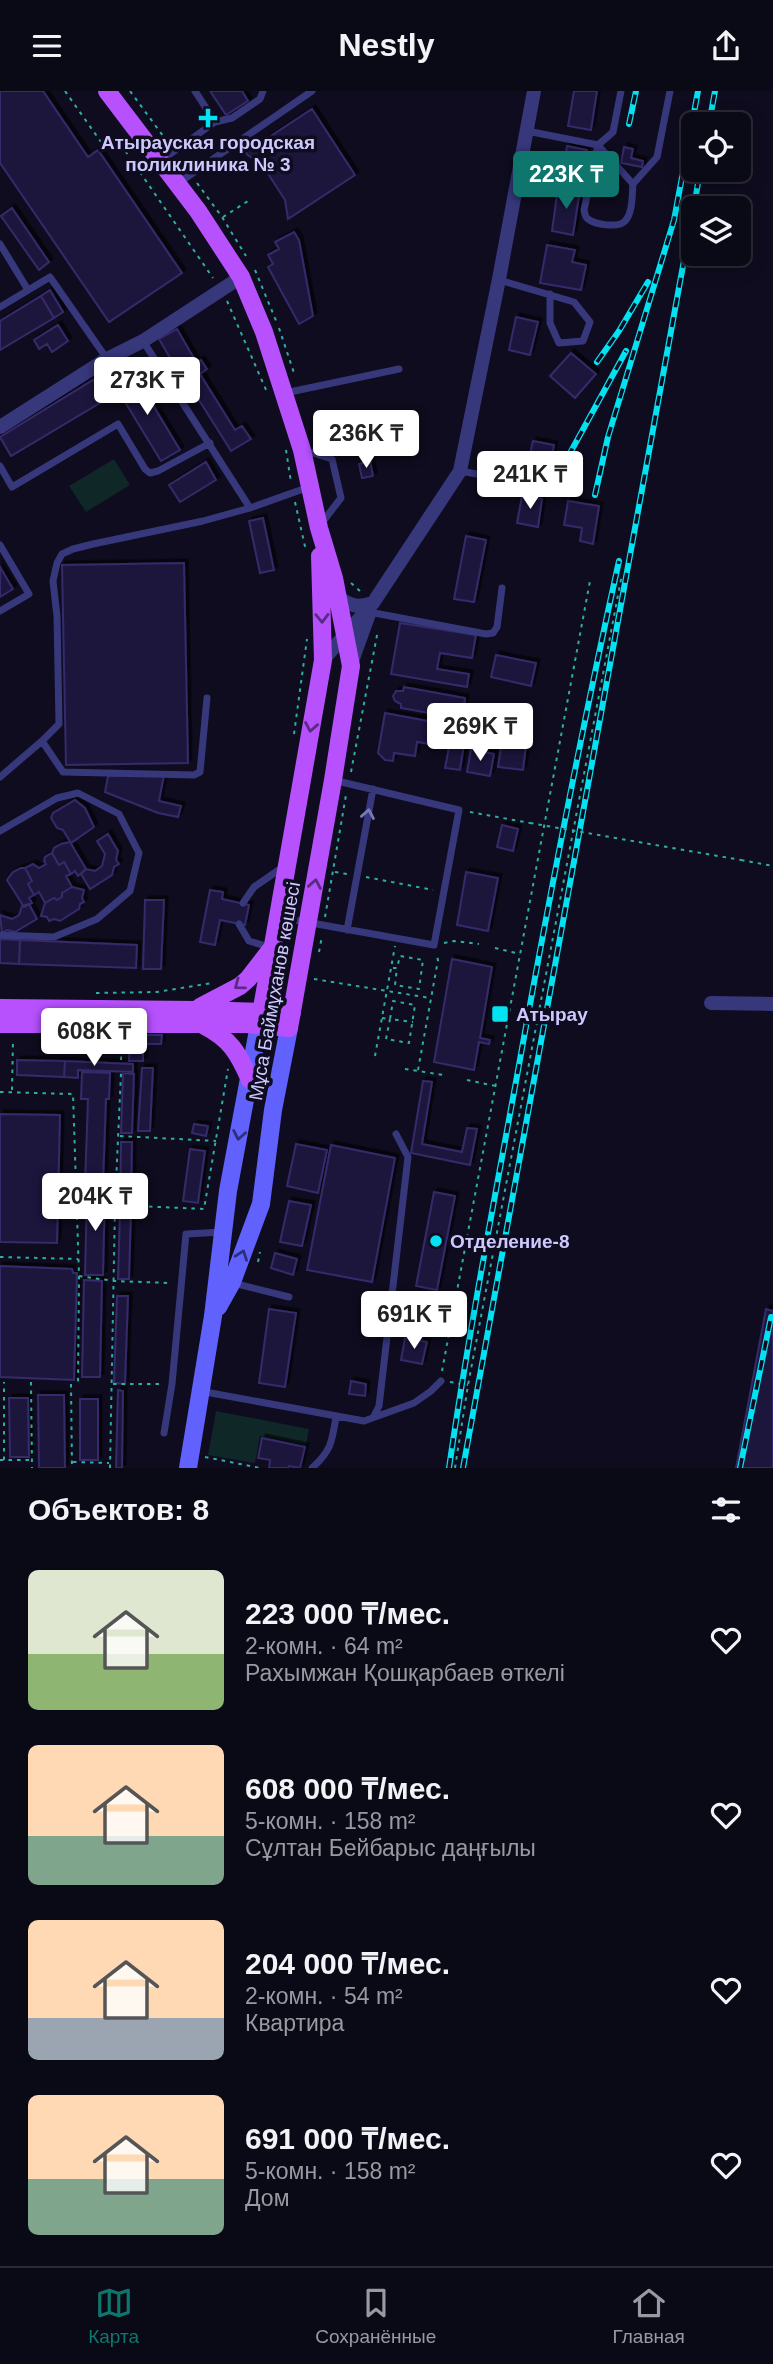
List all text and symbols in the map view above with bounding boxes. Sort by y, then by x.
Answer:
icon: menu [28,27,66,65]
text: Nestly [338,27,435,63]
icon: share [707,27,745,65]
marker: Атырауская городская поликлиника № 3 [198,108,218,128]
map controls [681,112,751,266]
button: locate [681,112,751,182]
place label: Атырауская городская поликлиника № 3 [101,132,315,175]
pin: 223K ₸ [509,151,623,211]
text: 223K ₸ [529,161,603,187]
button: layers [681,196,751,266]
pin: 273K ₸ [90,357,204,417]
text: 273K ₸ [110,367,184,393]
pin: 236K ₸ [309,411,423,470]
text: 236K ₸ [329,420,403,446]
pin: 241K ₸ [473,451,587,511]
text: 241K ₸ [493,461,567,487]
one-way arrow [314,614,330,624]
pin: 269K ₸ [423,703,537,763]
text: 269K ₸ [443,713,517,739]
one-way arrow [304,721,319,733]
one-way arrow [360,808,375,820]
one-way arrow [307,878,322,889]
street label: Мұса Баймұханов көшесі [245,880,304,1102]
one-way arrow [234,977,247,990]
marker: Атырау [490,1004,510,1024]
place label: Атырау [516,1004,588,1025]
pin: 608K ₸ [37,1009,151,1068]
text: 608K ₸ [57,1018,131,1044]
one-way arrow [232,1129,247,1141]
pin: 204K ₸ [38,1173,152,1233]
text: 204K ₸ [58,1183,132,1209]
place label: Отделение-8 [450,1231,569,1252]
marker: Отделение-8 [428,1233,444,1249]
one-way arrow [234,1249,248,1261]
pin: 691K ₸ [357,1291,471,1351]
text: 691K ₸ [377,1301,451,1327]
icon: filters [707,1491,745,1529]
text: Объектов: 8 [28,1493,209,1526]
text: 223 000 ₸/мес. [245,1597,450,1630]
icon: home [84,1598,168,1682]
icon: heart [707,1621,745,1659]
text: 2-комн. · 64 m² [245,1633,403,1659]
text: Рахымжан Қошқарбаев өткелі [245,1660,565,1686]
text: 608 000 ₸/мес. [245,1772,450,1805]
icon: home [84,1773,168,1857]
icon: heart [707,1796,745,1834]
text: 5-комн. · 158 m² [245,1808,416,1834]
text: Сұлтан Бейбарыс даңғылы [245,1835,536,1861]
text: 204 000 ₸/мес. [245,1947,450,1980]
icon: home [84,1948,168,2032]
icon: heart [707,1971,745,2009]
text: 2-комн. · 54 m² [245,1983,403,2009]
text: Квартира [245,2010,344,2036]
text: 691 000 ₸/мес. [245,2122,450,2155]
icon: home [84,2123,168,2207]
icon: heart [707,2146,745,2184]
text: 5-комн. · 158 m² [245,2158,416,2184]
text: Дом [245,2185,289,2211]
tab: Карта [88,2284,139,2348]
tab: Сохранённые [315,2284,436,2348]
tab: Главная [613,2284,685,2348]

